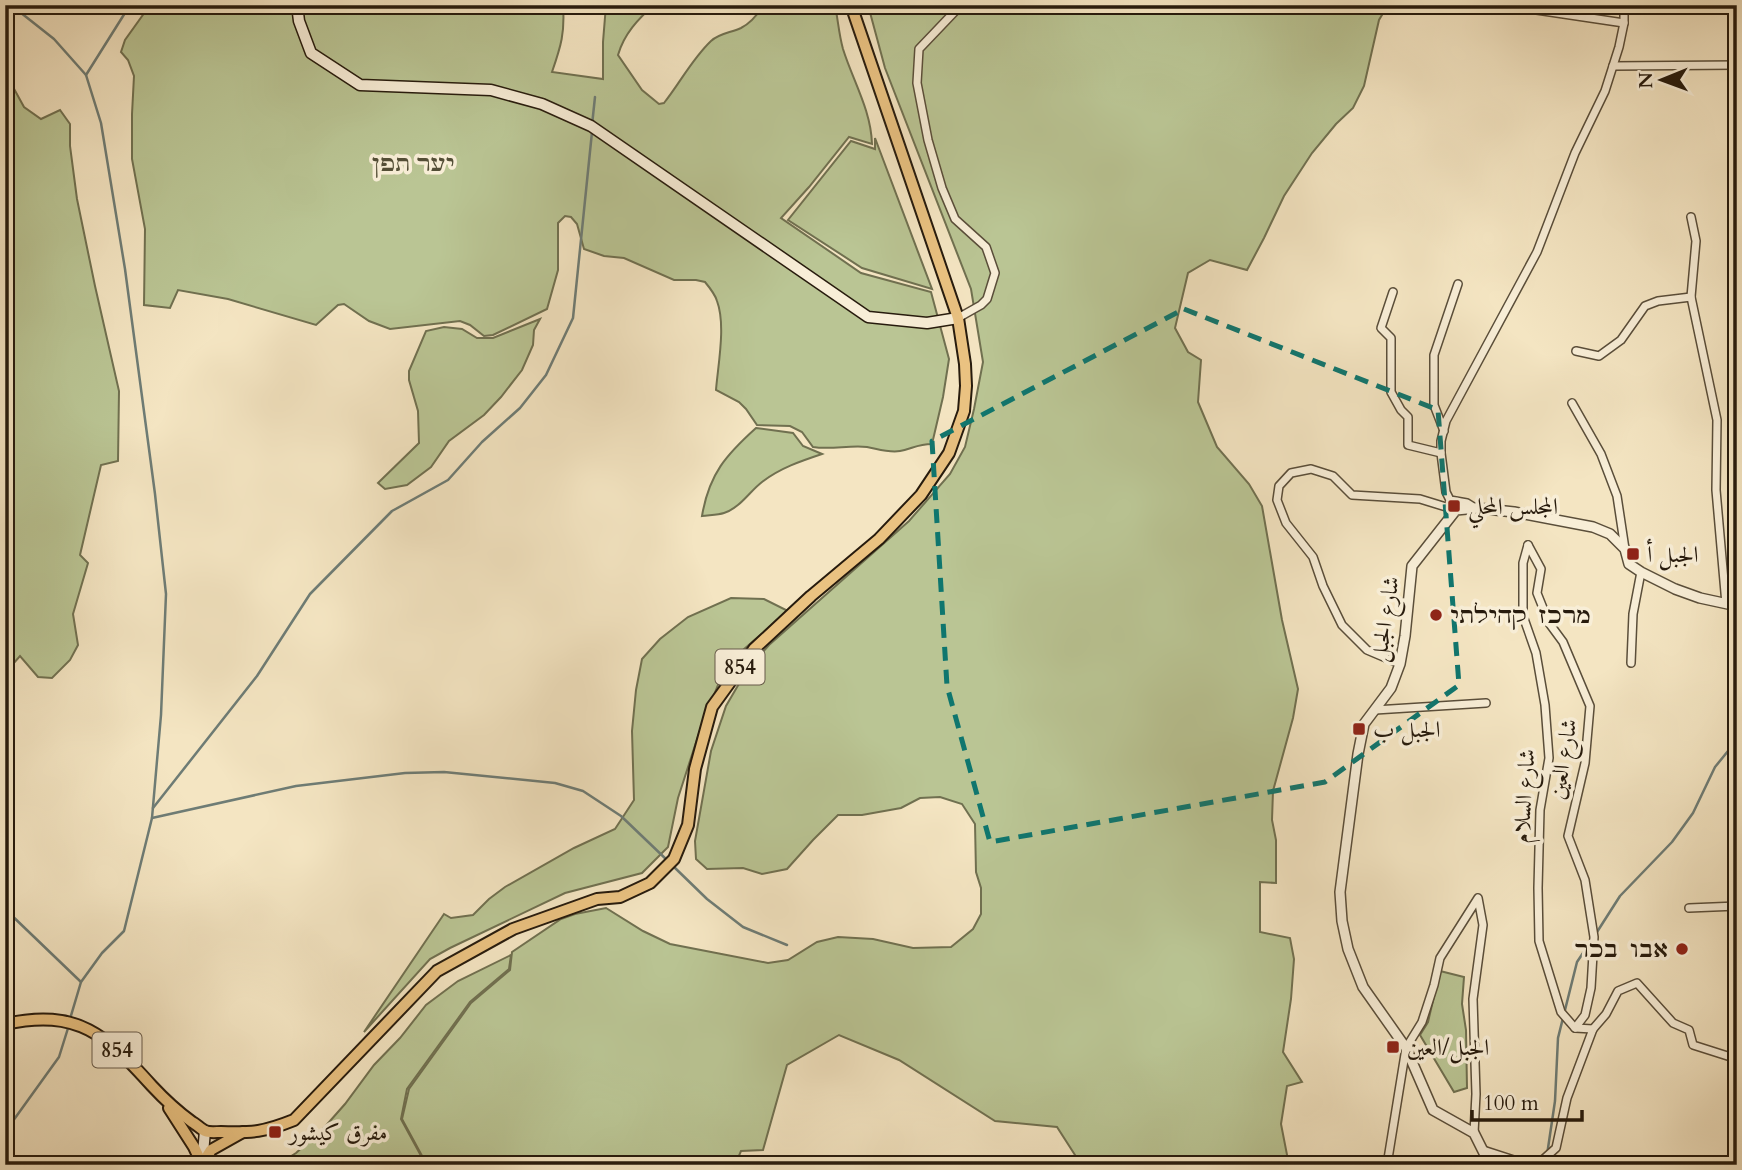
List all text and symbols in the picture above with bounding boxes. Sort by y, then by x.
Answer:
north arrow [1626,46,1696,116]
text: N [1633,71,1659,89]
park label: יער תפן [371,148,455,179]
place label: المجلس المحلي [1468,491,1558,529]
marker: المجلس المحلي [1446,498,1462,514]
place label: الجبل أ [1647,538,1699,571]
marker: الجبل أ [1625,546,1641,562]
street label: شارع الجبل [1363,574,1411,665]
place label: מרכז קהילתי [1450,600,1591,631]
marker: מרכז קהילתי [1428,607,1444,623]
road number: 854 [716,650,764,684]
place label: الجبل ب [1373,714,1440,746]
street label: شارع العين [1541,717,1589,802]
marker: الجبل ب [1351,721,1367,737]
street label: شارع السلام [1505,748,1547,844]
place label: אבו בכר [1574,934,1668,965]
marker: אבו בכר [1674,941,1690,957]
road number: 854 [92,1032,142,1068]
place label: الجبل/العين [1407,1032,1489,1064]
marker: الجبل/العين [1385,1039,1401,1055]
scale bar [1472,1079,1583,1123]
text: 100 m [1483,1089,1539,1118]
place label: مفرق كيشور [287,1117,387,1148]
marker: مفرق كيشور [267,1124,283,1140]

